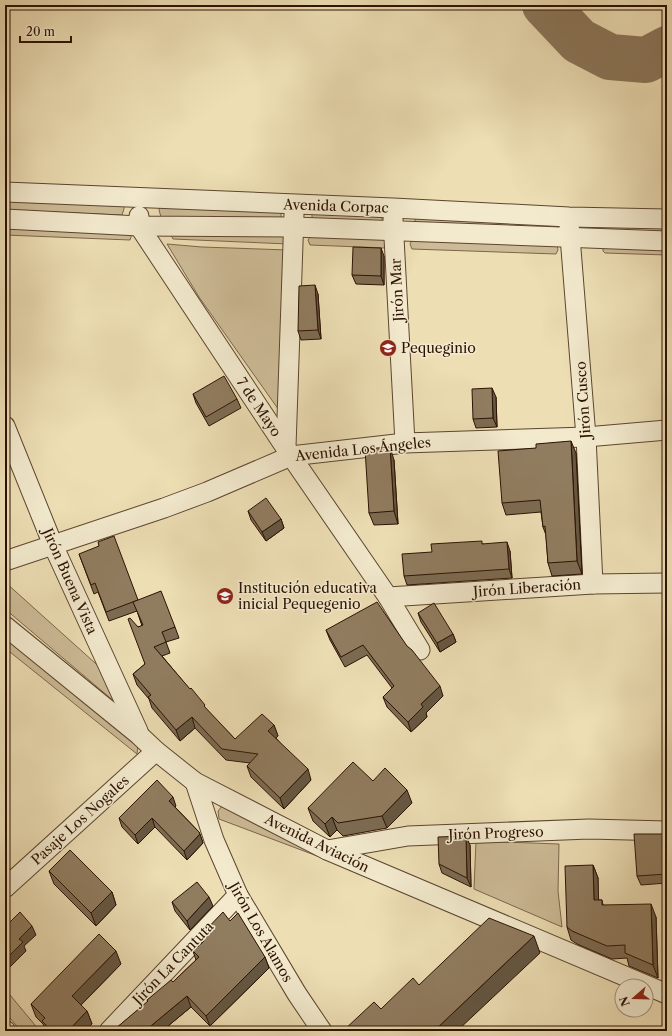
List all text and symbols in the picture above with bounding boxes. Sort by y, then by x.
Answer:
scale bar [20,18,71,44]
text: 20 m [26,24,55,39]
street label: Avenida Corpac [282,195,389,217]
street label: Jirón Mar [386,258,408,324]
school or university icon: Pequeginio [378,338,398,358]
place label: Pequeginio [401,339,476,357]
street label: Jirón Cusco [571,361,595,441]
street label: 7 de Mayo [233,374,285,440]
street label: Avenida Los Ángeles [293,433,432,465]
street label: Jirón Buena Vista [38,523,102,637]
street label: Jirón Liberación [471,575,582,601]
place label: Institución educativa inicial Pequegenio [238,579,377,613]
school or university icon: Institución educativa inicial Pequegenio [215,586,235,606]
street label: Pasaje Los Nogales [27,771,133,869]
street label: Avenida Aviación [261,809,372,876]
street label: Jirón Progreso [446,822,544,844]
street label: Jirón Los Alamos [224,877,297,985]
street label: Jirón La Cantuta [127,917,218,1010]
north arrow [614,978,654,1018]
text: N [616,994,633,1008]

